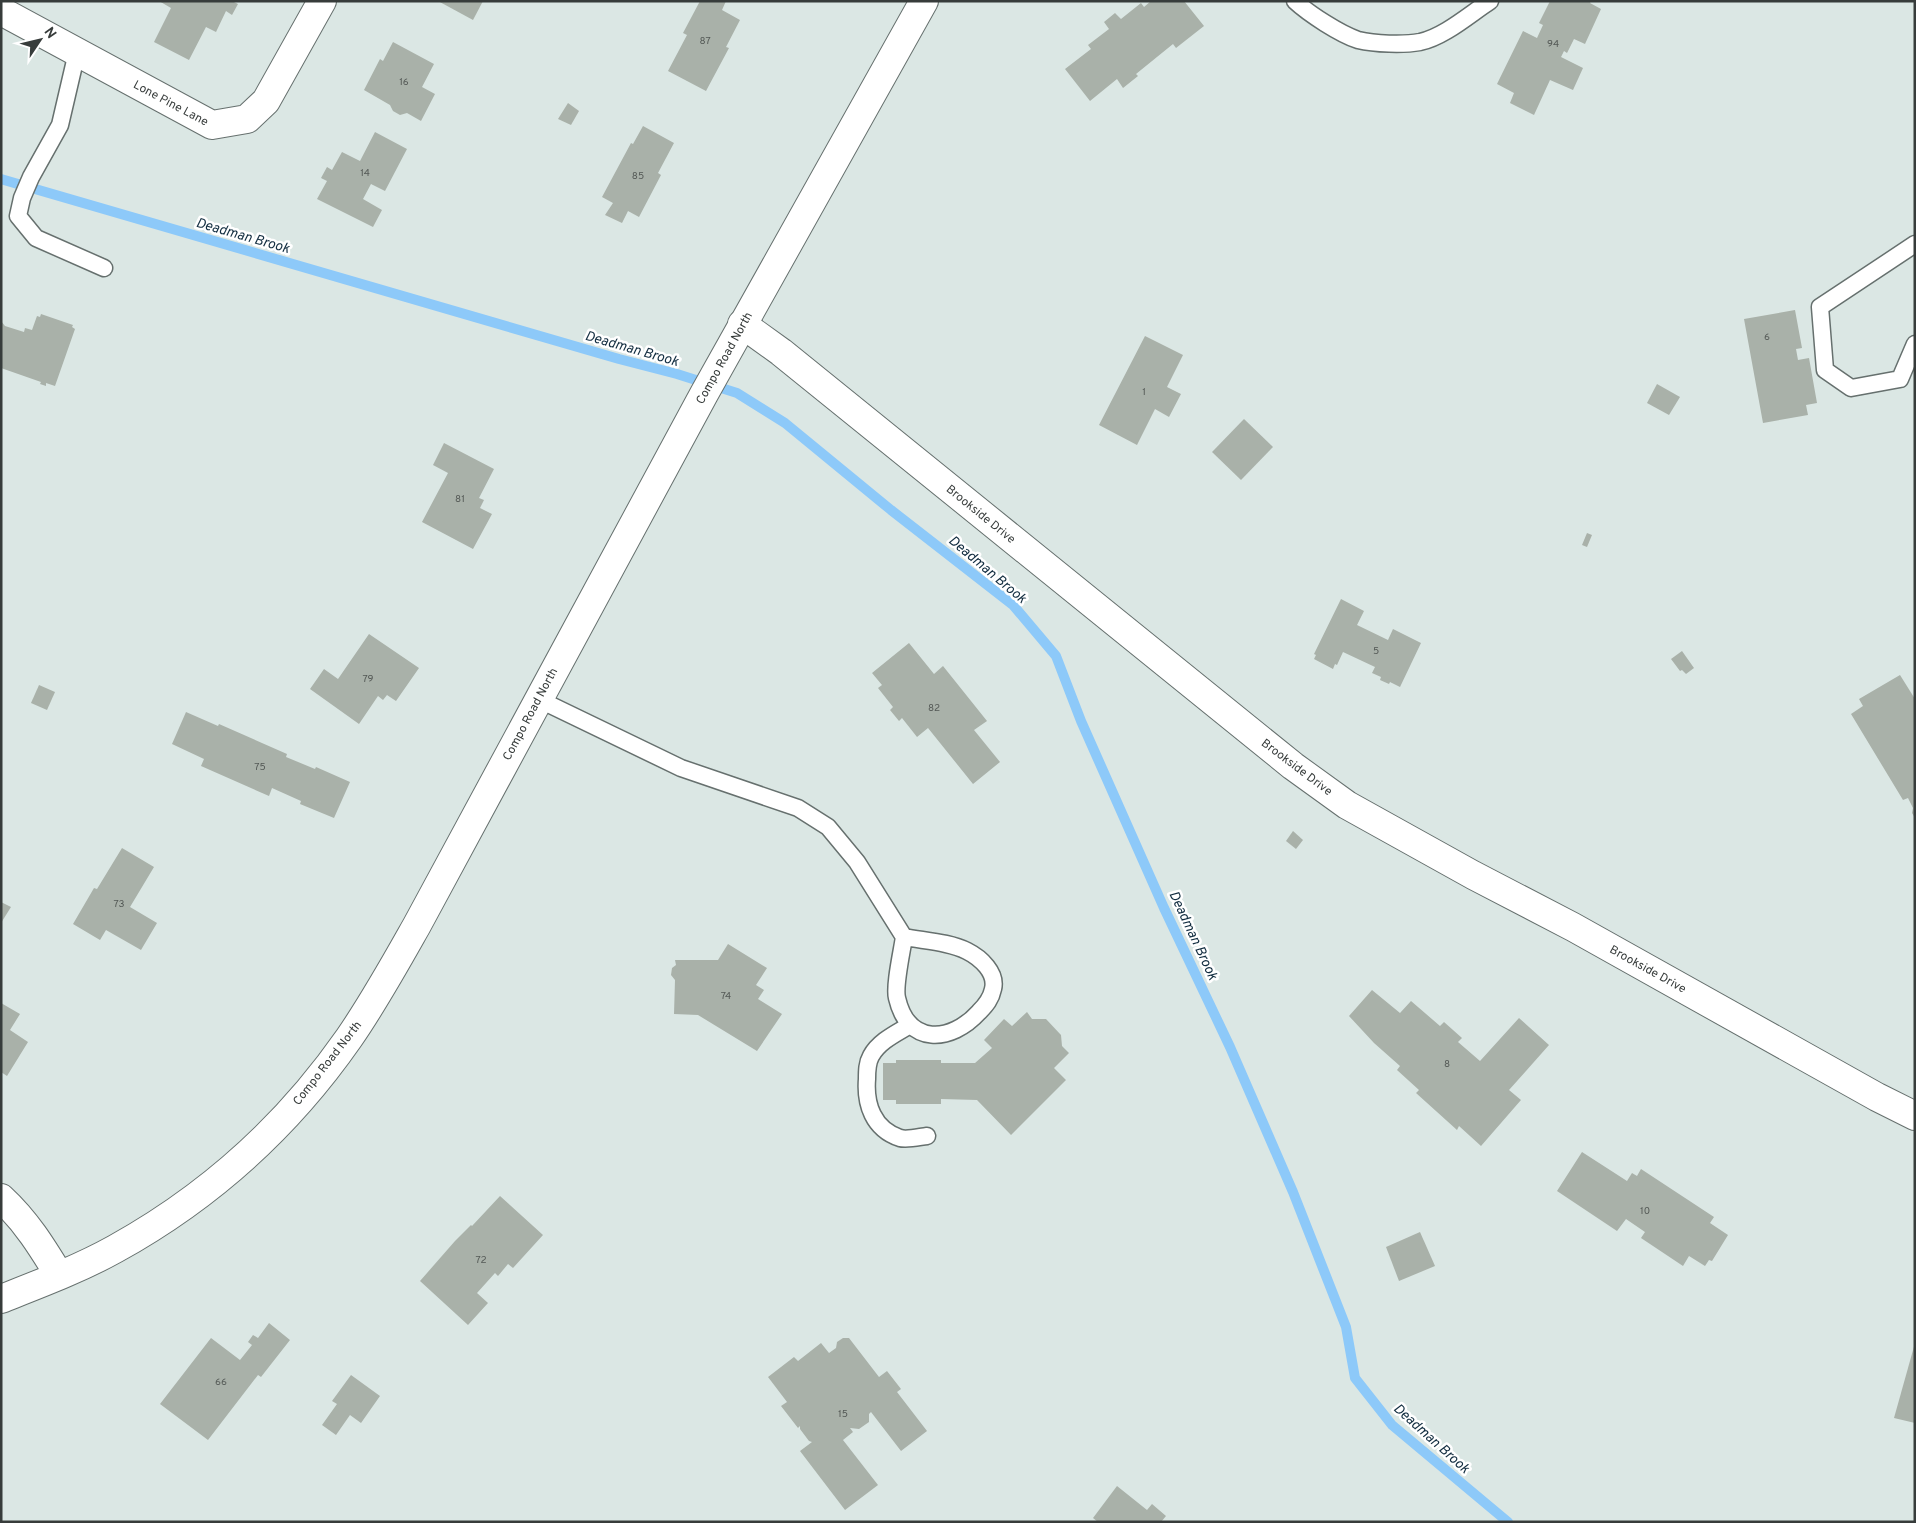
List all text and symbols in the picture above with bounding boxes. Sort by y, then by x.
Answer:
north arrow [15,15,65,65]
text: N [40,24,59,42]
house number: 87 [699,35,711,48]
house number: 94 [1547,38,1559,51]
house number: 16 [399,76,409,89]
street label: Lone Pine Lane [130,77,211,130]
house number: 14 [360,167,370,180]
house number: 85 [632,170,644,183]
water label: Deadman Brook [194,215,292,258]
street label: Compo Road North [693,310,757,407]
water label: Deadman Brook [583,328,681,371]
house number: 6 [1764,331,1770,344]
house number: 1 [1142,386,1146,399]
street label: Brookside Drive [942,482,1018,548]
house number: 81 [455,493,465,506]
water label: Deadman Brook [945,533,1030,608]
house number: 5 [1373,645,1379,658]
street label: Compo Road North [500,665,562,764]
house number: 79 [362,673,374,686]
house number: 82 [928,702,940,715]
street label: Brookside Drive [1258,736,1335,800]
house number: 75 [254,761,266,774]
water label: Deadman Brook [1165,888,1221,984]
house number: 73 [113,898,125,911]
street label: Brookside Drive [1606,942,1689,997]
house number: 74 [721,990,731,1003]
street label: Compo Road North [290,1018,366,1109]
house number: 8 [1444,1058,1450,1071]
house number: 10 [1640,1205,1650,1218]
house number: 72 [475,1254,487,1267]
house number: 66 [215,1376,227,1389]
water label: Deadman Brook [1389,1401,1473,1478]
house number: 15 [838,1408,848,1421]

